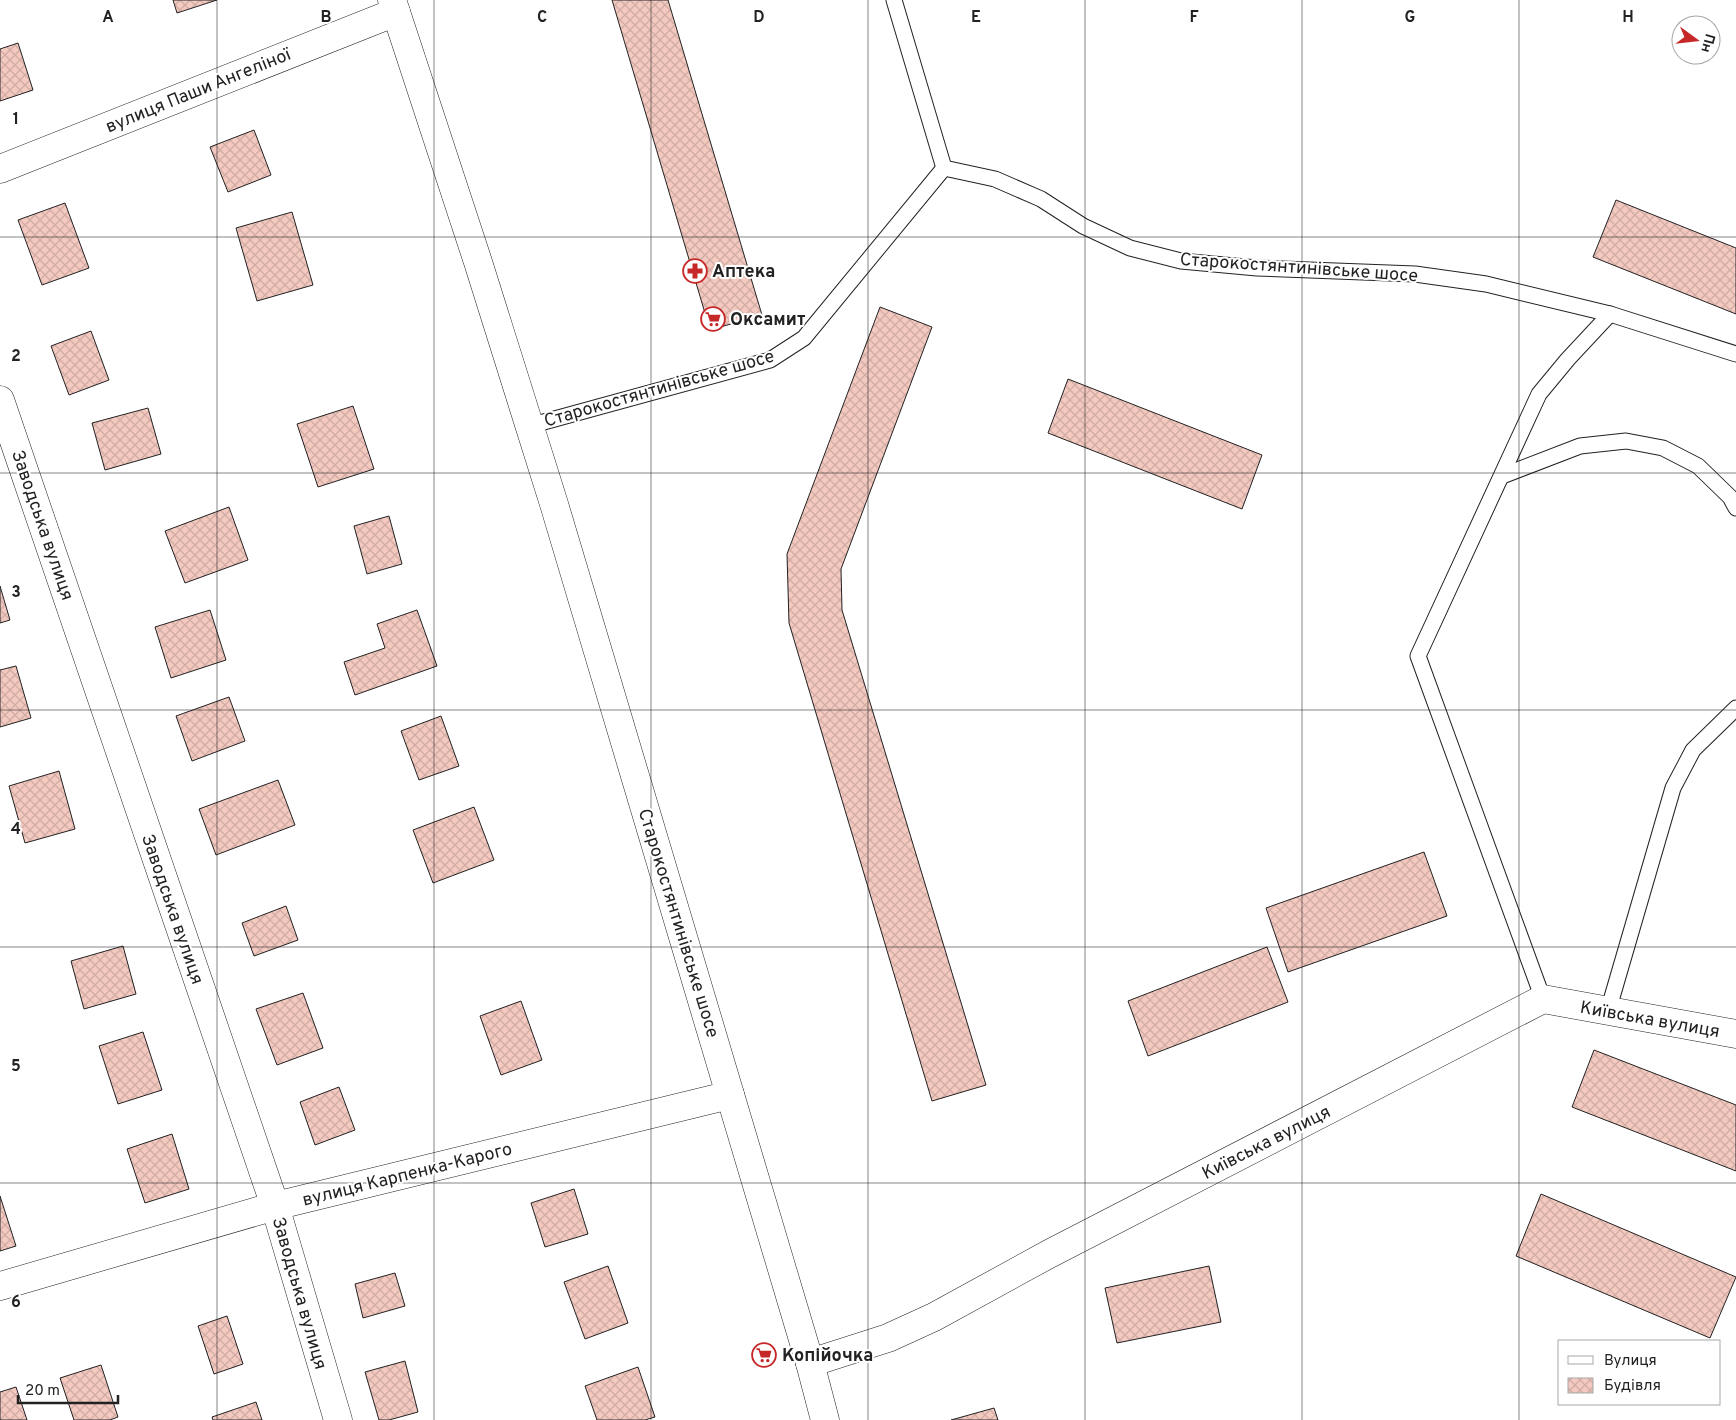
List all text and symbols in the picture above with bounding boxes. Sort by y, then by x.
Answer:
text: A [102,8,114,28]
text: B [320,8,332,28]
text: C [537,8,547,28]
text: D [753,8,765,28]
text: E [971,8,981,28]
text: F [1189,8,1199,28]
text: G [1405,8,1415,28]
text: H [1622,8,1634,28]
north arrow [1671,15,1721,65]
text: Пн [1696,32,1718,54]
street label: вулиця Паши Ангеліної [102,43,295,139]
text: 1 [13,110,19,130]
street label: Старокостянтинівське шосе [1179,249,1419,288]
pharmacy icon: Аптека [682,258,708,284]
place label: Аптека [712,261,775,284]
supermarket icon: Оксамит [700,306,726,332]
place label: Оксамит [730,309,806,332]
street label: Старокостянтинівське шосе [542,345,777,433]
text: 2 [11,347,21,367]
street label: Заводська вулиця [5,447,78,604]
text: 3 [11,583,21,603]
street label: Старокостянтинівське шосе [632,806,723,1041]
text: 4 [11,820,21,840]
street label: Заводська вулиця [135,831,208,988]
street label: Київська вулиця [1578,997,1721,1044]
text: 5 [11,1057,21,1077]
street label: Київська вулиця [1198,1101,1335,1186]
street label: вулиця Карпенка-Карого [300,1138,515,1213]
street label: Заводська вулиця [266,1215,331,1372]
text: 6 [11,1293,21,1313]
legend [1558,1340,1721,1405]
supermarket icon: Копійочка [751,1342,777,1368]
place label: Копійочка [782,1345,873,1368]
text: Вулиця [1604,1352,1657,1371]
scale bar [18,1372,118,1404]
text: Будівля [1604,1377,1661,1396]
text: 20 m [25,1382,60,1401]

